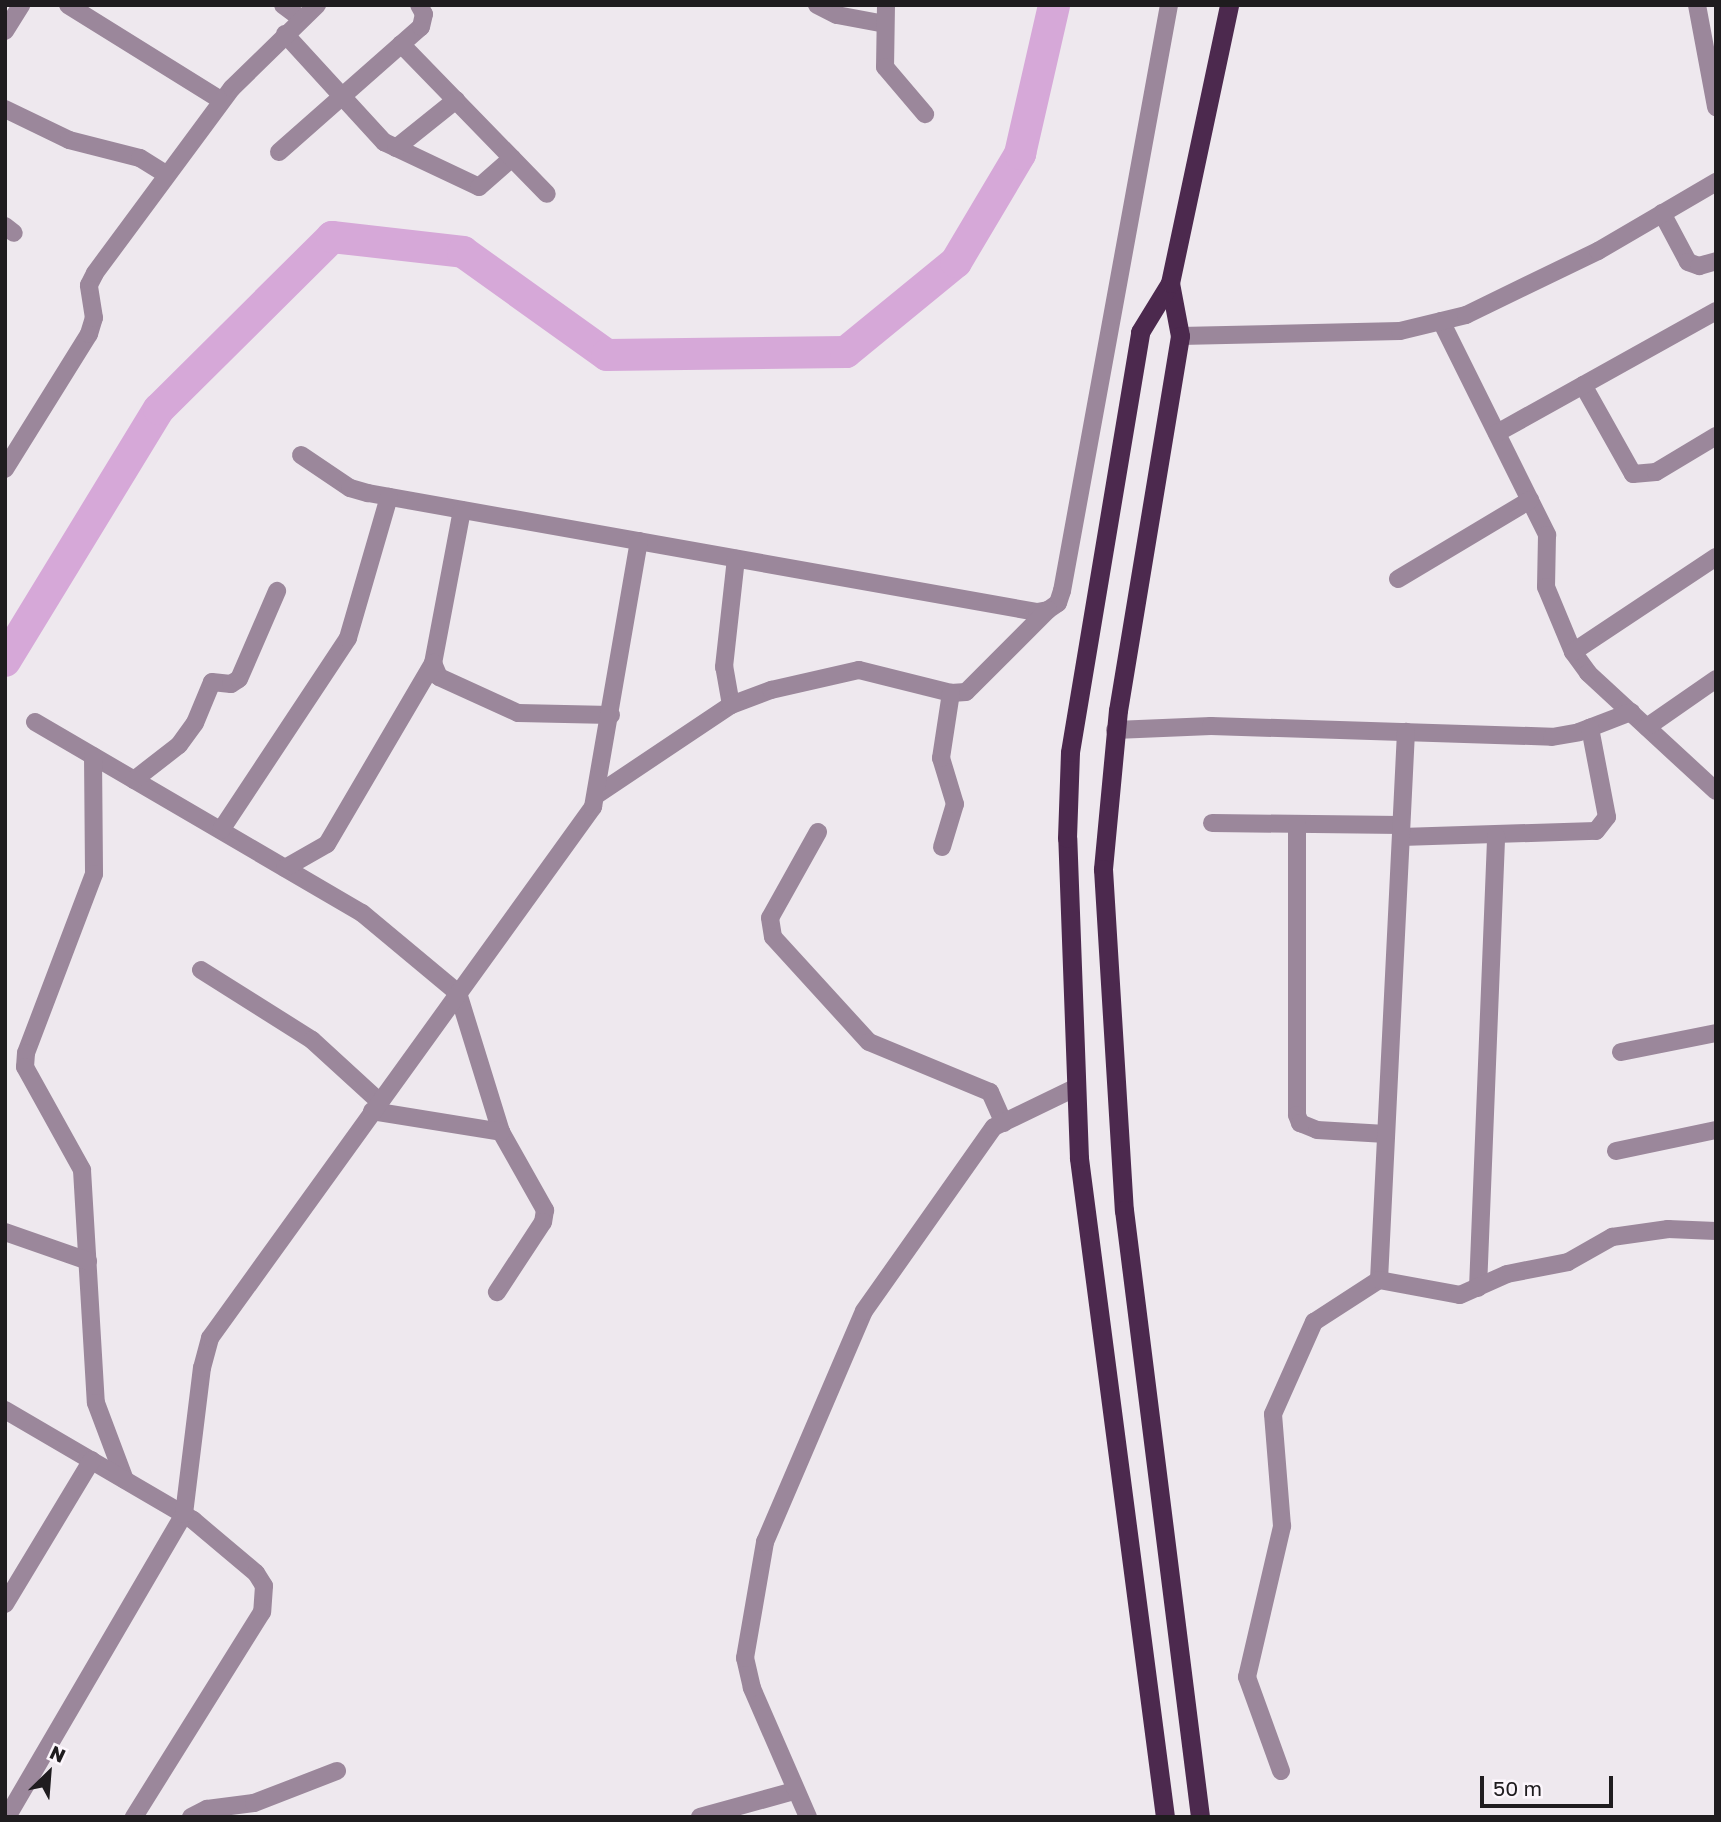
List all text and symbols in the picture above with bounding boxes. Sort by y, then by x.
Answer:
north arrow [14,1738,84,1808]
text: N [47,1740,69,1767]
scale bar [1483,1762,1616,1806]
text: 50 m [1493,1775,1542,1801]

